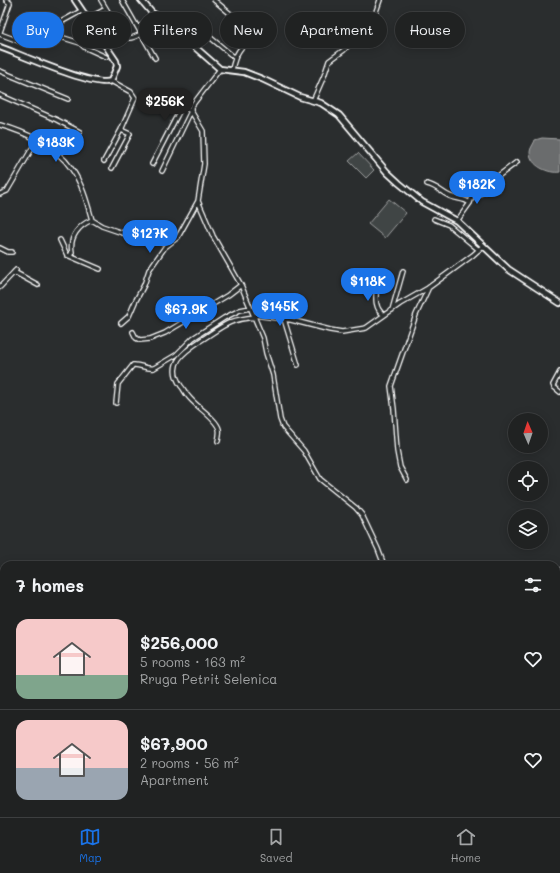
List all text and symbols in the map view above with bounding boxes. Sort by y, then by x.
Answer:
chip: Buy [12,12,64,48]
chip: Rent [72,12,131,48]
chip: Filters [139,12,212,48]
chip: New [220,12,277,48]
chip: Apartment [285,12,387,48]
chip: House [395,12,465,48]
pin: $256K [137,88,193,122]
text: $256K [145,92,185,109]
pin: $183K [28,129,84,163]
text: $183K [37,133,75,150]
pin: $182K [449,171,505,205]
text: $182K [458,175,496,192]
pin: $127K [122,220,178,254]
text: $127K [132,224,168,241]
pin: $118K [340,268,396,302]
text: $118K [350,272,386,289]
pin: $145K [252,293,308,327]
pin: $67.9K [153,296,219,330]
text: $145K [261,297,299,314]
text: $67.9K [164,300,208,317]
north arrow [508,413,548,453]
map controls [508,413,548,549]
button: locate [508,461,548,501]
button: layers [508,509,548,549]
text: 7 homes [16,574,84,596]
icon: filters [522,574,544,596]
text: $256,000 [140,631,218,653]
icon: home [48,635,96,683]
icon: heart [522,648,544,670]
text: 5 rooms · 163 m² [140,653,245,670]
text: Rruga Petrit Selenica [140,670,277,687]
text: $67,900 [140,732,208,754]
icon: home [48,736,96,784]
icon: heart [522,749,544,771]
text: 2 rooms · 56 m² [140,754,239,771]
text: Apartment [140,771,209,788]
tab: Map [79,826,102,865]
tab: Saved [260,826,293,865]
tab: Home [451,826,481,865]

